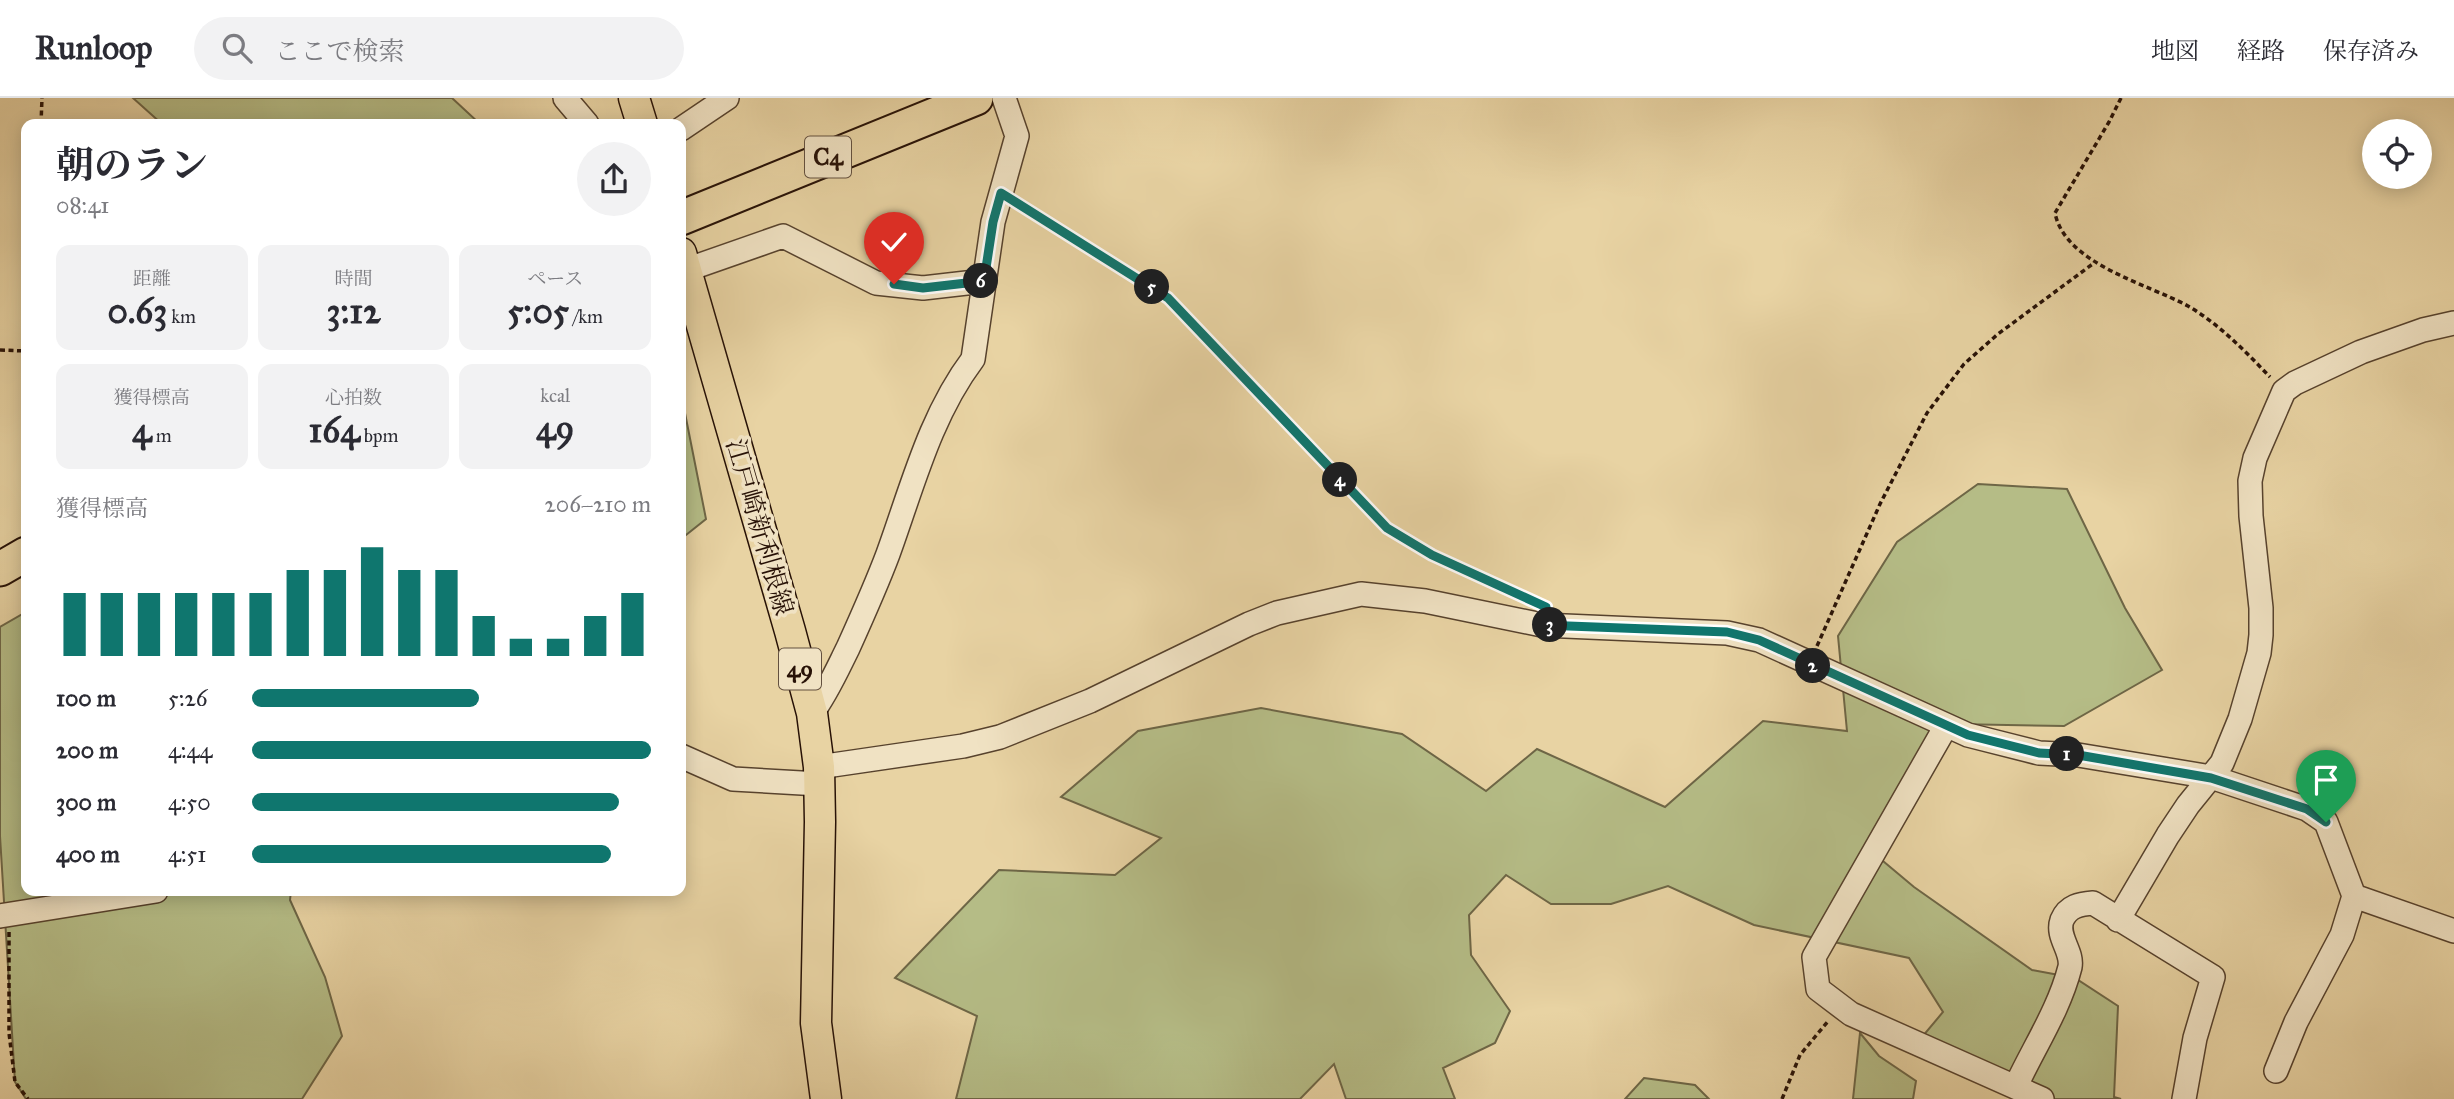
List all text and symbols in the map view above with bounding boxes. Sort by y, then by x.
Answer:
search box [194,17,684,80]
text: Runloop [35,28,152,68]
icon: search [218,29,256,67]
text: ここで検索 [274,35,404,67]
text: 地図 [2151,36,2199,66]
text: 経路 [2237,36,2285,66]
text: 保存済み [2323,36,2419,66]
map controls [2362,119,2432,189]
button: locate [2362,119,2432,189]
road number: C4 [805,136,851,178]
text: 朝のラン [56,142,208,188]
button: share [577,142,651,216]
text: 08:41 [56,191,109,219]
pin [864,212,924,284]
icon: check [875,223,913,261]
pin: 6 [964,264,998,298]
text: 距離 [133,267,171,290]
text: 時間 [334,267,373,290]
text: ペース [527,267,583,290]
text: 6 [976,269,985,292]
pin: 5 [1134,270,1170,304]
text: 5 [1147,275,1156,298]
text: 0.63 [108,290,167,333]
text: 3:12 [327,290,380,333]
text: 5:05 [507,290,569,333]
text: km [167,305,196,328]
text: /km [569,305,603,328]
text: kcal [540,384,570,407]
text: 獲得標高 [114,386,190,409]
text: 心拍数 [325,386,382,409]
text: 49 [536,407,574,450]
text: 4 [132,409,152,452]
text: 164 [309,409,360,452]
text: m [152,424,172,447]
text: bpm [360,424,398,447]
street label: 江戸崎新利根線 [720,435,800,619]
pin: 4 [1322,462,1358,498]
text: 4 [1334,468,1345,491]
text: 206–210 m [544,490,651,518]
text: 獲得標高 [56,494,148,522]
pin: 3 [1532,608,1568,642]
text: 3 [1546,613,1553,636]
road number: 49 [779,648,821,690]
pin: 2 [1796,648,1830,684]
text: 2 [1808,654,1817,677]
text: 100 m [56,684,116,712]
text: 5:26 [168,684,208,712]
text: 200 m [56,736,118,764]
text: 4:44 [168,736,212,764]
pin: 1 [2050,736,2084,772]
text: 1 [2063,742,2070,765]
pin [2296,750,2356,822]
icon: arrive [2307,761,2345,799]
text: 300 m [56,788,116,816]
text: 4:50 [168,788,211,816]
text: 400 m [56,840,120,868]
text: 4:51 [168,840,206,868]

